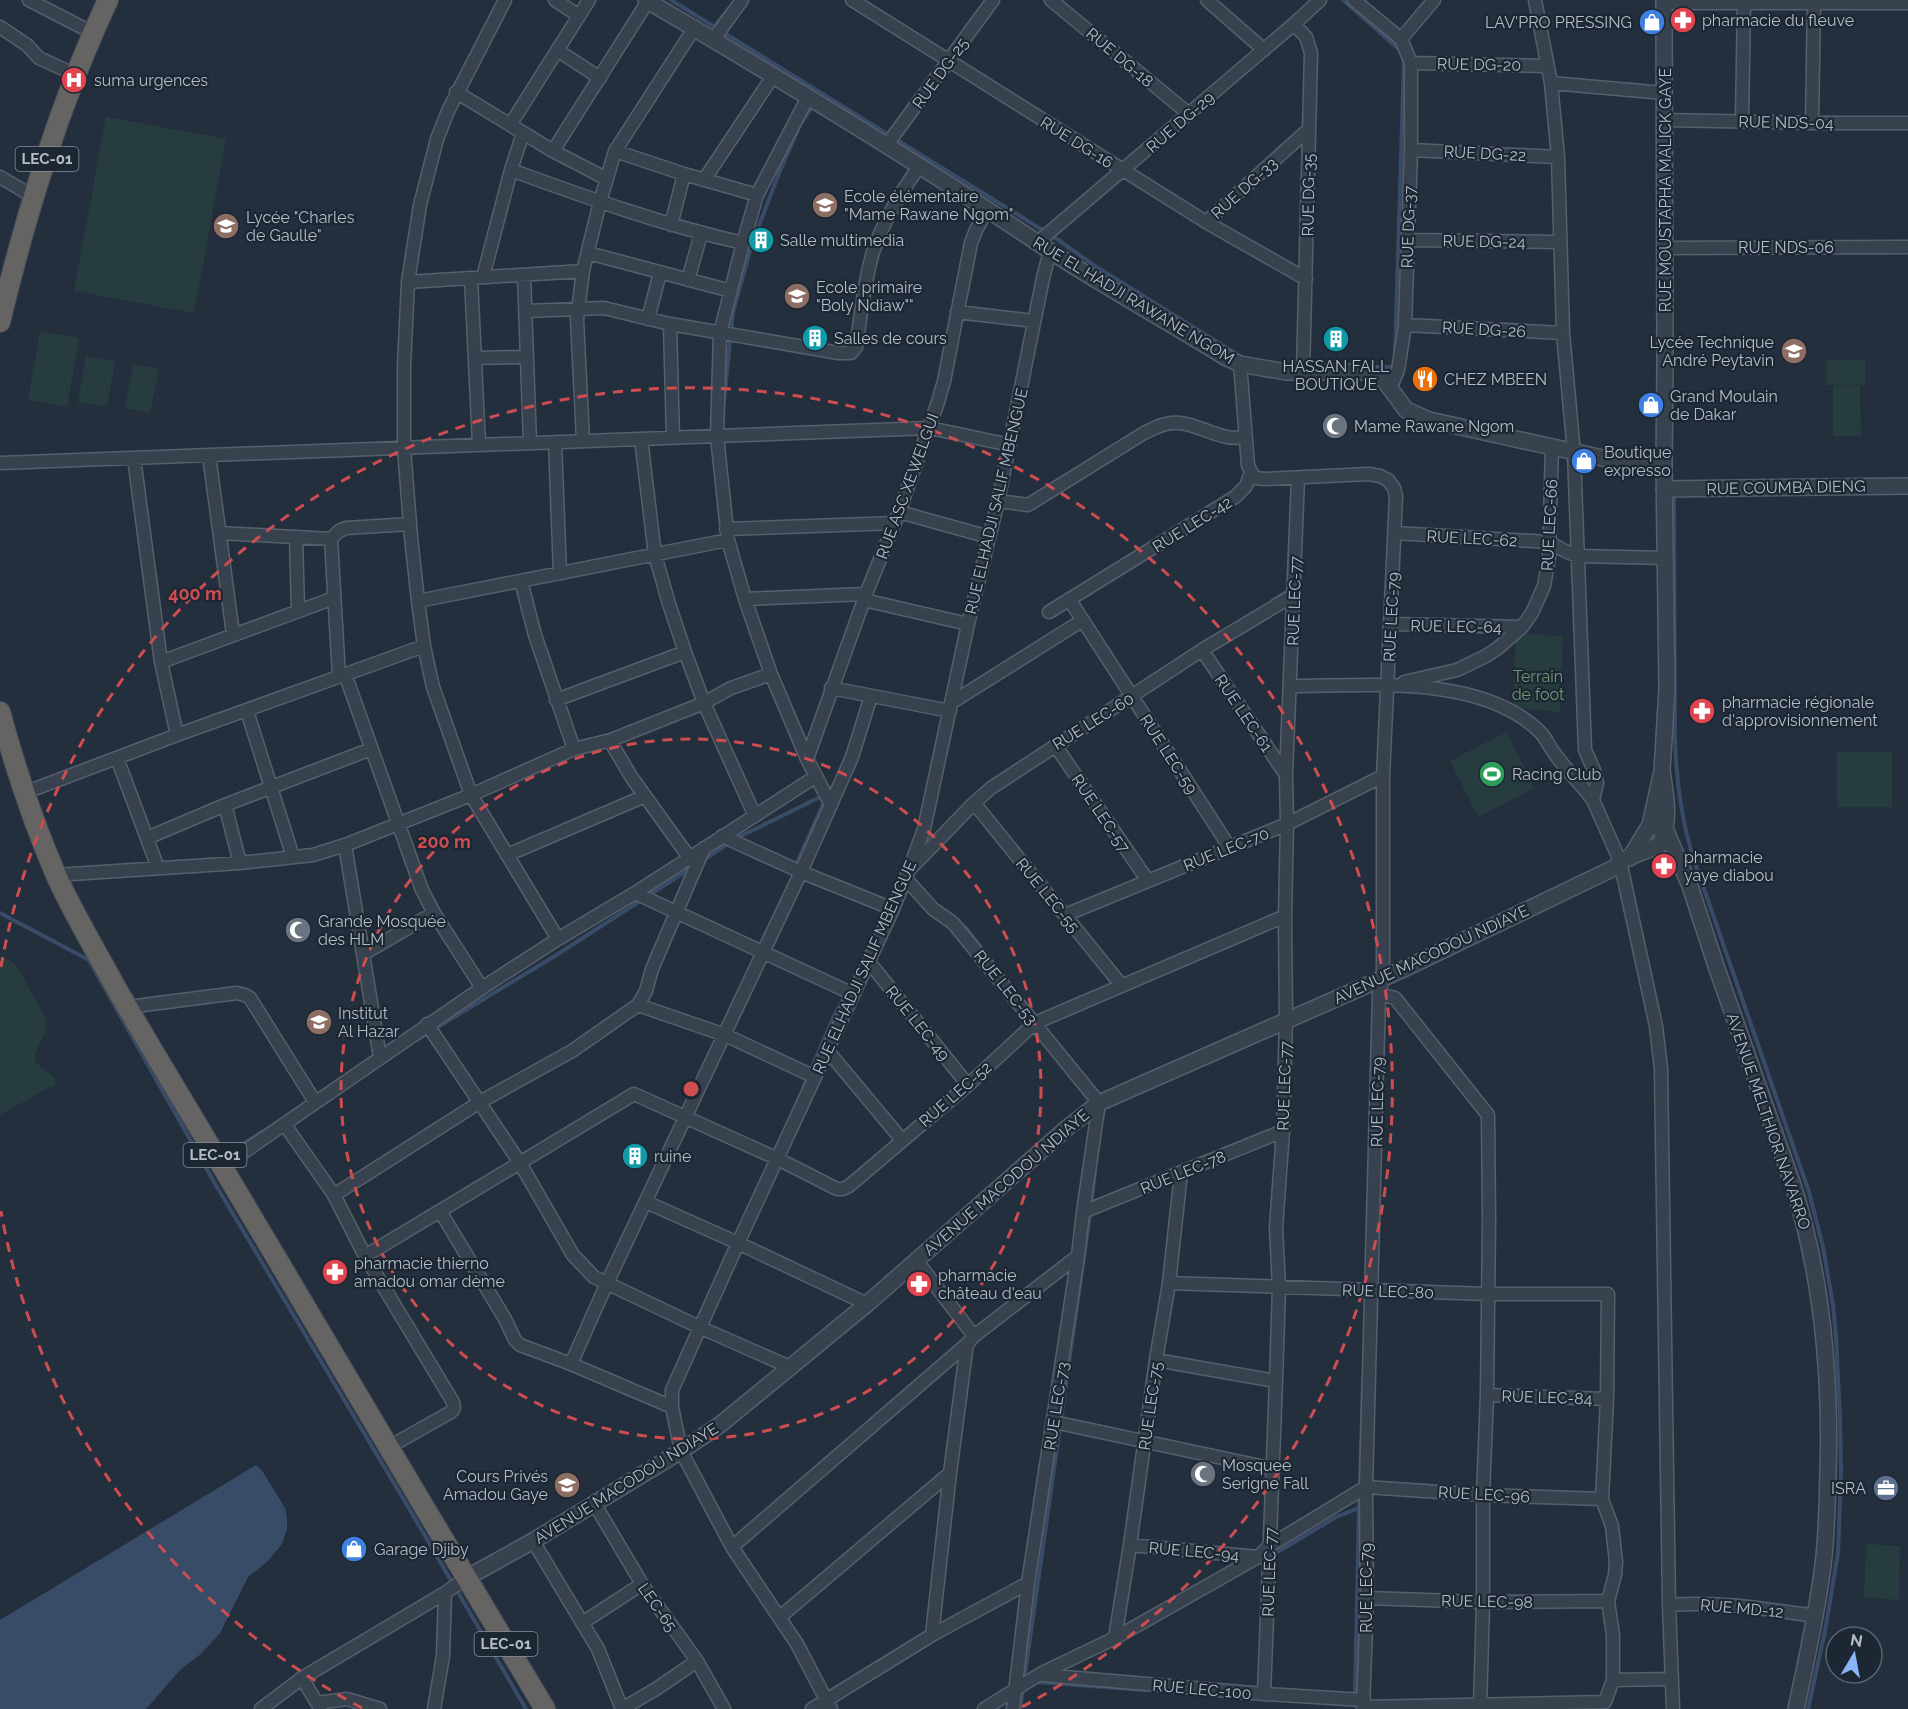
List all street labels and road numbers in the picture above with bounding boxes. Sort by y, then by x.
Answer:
street label: RUE DG-18 [1082,24,1157,91]
street label: RUE DG-25 [908,34,973,112]
street label: RUE DG-20 [1437,54,1521,75]
street label: RUE MOUSTAPHA MALICK GAYE [1656,68,1675,312]
street label: RUE DG-29 [1143,88,1218,157]
street label: RUE NDS-04 [1738,112,1834,133]
street label: RUE DG-16 [1037,113,1117,172]
street label: RUE DG-22 [1443,142,1527,165]
road number: LEC-01 [15,147,78,171]
street label: RUE DG-35 [1298,153,1319,237]
street label: RUE DG-33 [1207,154,1281,223]
street label: RUE DG-37 [1398,185,1419,269]
street label: RUE DG-24 [1442,231,1526,252]
street label: RUE EL HADJI RAWANE NGOM [1030,233,1238,368]
street label: RUE NDS-06 [1738,238,1834,257]
street label: RUE DG-26 [1442,318,1526,341]
street label: RUE ELHADJI SALIF MBENGUE [961,386,1032,616]
street label: RUE ASC XEWELGUI [872,411,943,562]
street label: RUE COUMBA DIENG [1706,477,1866,498]
street label: RUE LEC-66 [1538,478,1561,572]
street label: RUE LEC-42 [1149,493,1235,556]
street label: RUE LEC-62 [1426,527,1518,550]
street label: RUE LEC-77 [1283,556,1306,646]
street label: RUE LEC-79 [1380,571,1403,663]
street label: RUE LEC-64 [1410,616,1502,637]
street label: RUE LEC-61 [1211,671,1277,756]
street label: RUE LEC-60 [1049,689,1137,754]
street label: RUE LEC-59 [1136,711,1201,798]
street label: RUE LEC-57 [1068,771,1134,856]
street label: RUE LEC-70 [1181,824,1272,875]
street label: RUE LEC-55 [1012,854,1084,937]
street label: RUE ELHADJI SALIF MBENGUE [809,857,920,1077]
street label: AVENUE MACODOU NDIAYE [1331,901,1532,1008]
street label: RUE LEC-53 [970,946,1041,1028]
street label: RUE LEC-49 [882,982,954,1065]
street label: AVENUE MELTHIOR NAVARRO [1722,1010,1815,1232]
street label: RUE LEC-77 [1273,1041,1296,1131]
street label: RUE LEC-79 [1367,1057,1388,1147]
street label: RUE LEC-52 [915,1058,996,1131]
street label: AVENUE MACODOU NDIAYE [920,1105,1093,1259]
road number: LEC-01 [184,1143,246,1167]
street label: RUE LEC-78 [1138,1147,1229,1198]
street label: RUE LEC-80 [1342,1280,1434,1303]
street label: RUE LEC-73 [1040,1360,1073,1452]
street label: RUE LEC-75 [1135,1360,1166,1452]
street label: RUE LEC-84 [1501,1386,1593,1409]
street label: AVENUE MACODOU NDIAYE [531,1419,722,1548]
street label: RUE LEC-96 [1438,1483,1530,1506]
street label: RUE LEC-77 [1258,1527,1281,1617]
street label: RUE LEC-94 [1148,1538,1240,1565]
street label: RUE LEC-79 [1357,1543,1376,1633]
street label: LEC-65 [634,1579,681,1635]
street label: RUE LEC-98 [1441,1591,1533,1612]
street label: RUE MD-12 [1699,1595,1784,1622]
road number: LEC-01 [474,1632,538,1656]
street label: RUE LEC-100 [1152,1676,1252,1703]

